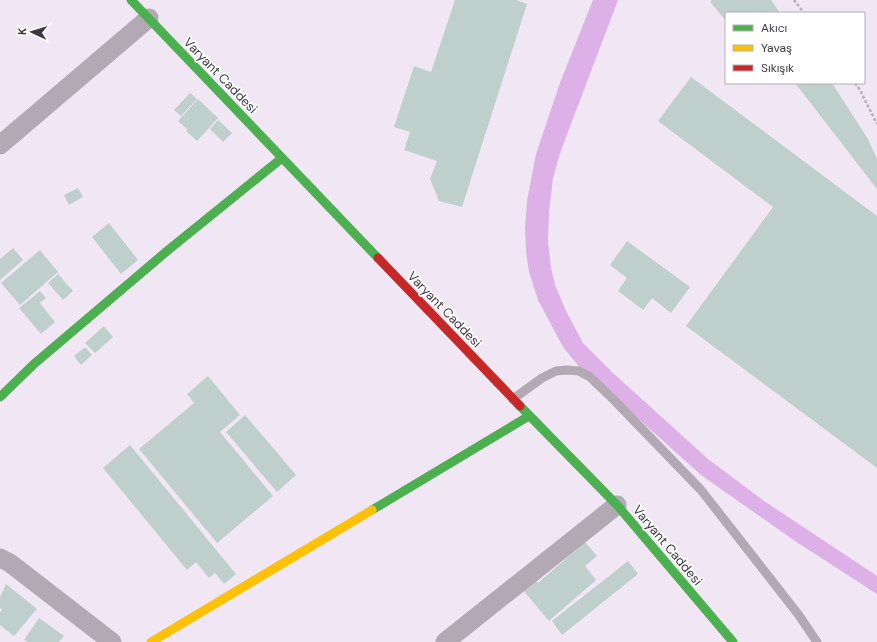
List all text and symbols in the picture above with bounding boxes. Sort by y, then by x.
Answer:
north arrow [12,12,52,52]
legend [725,12,865,84]
text: Akıcı [761,20,787,36]
text: K [15,27,29,35]
street label: Varyant Caddesi [180,34,261,117]
text: Yavaş [761,40,792,56]
text: Sıkışık [761,60,794,76]
street label: Varyant Caddesi [404,268,485,351]
street label: Varyant Caddesi [629,502,706,589]

